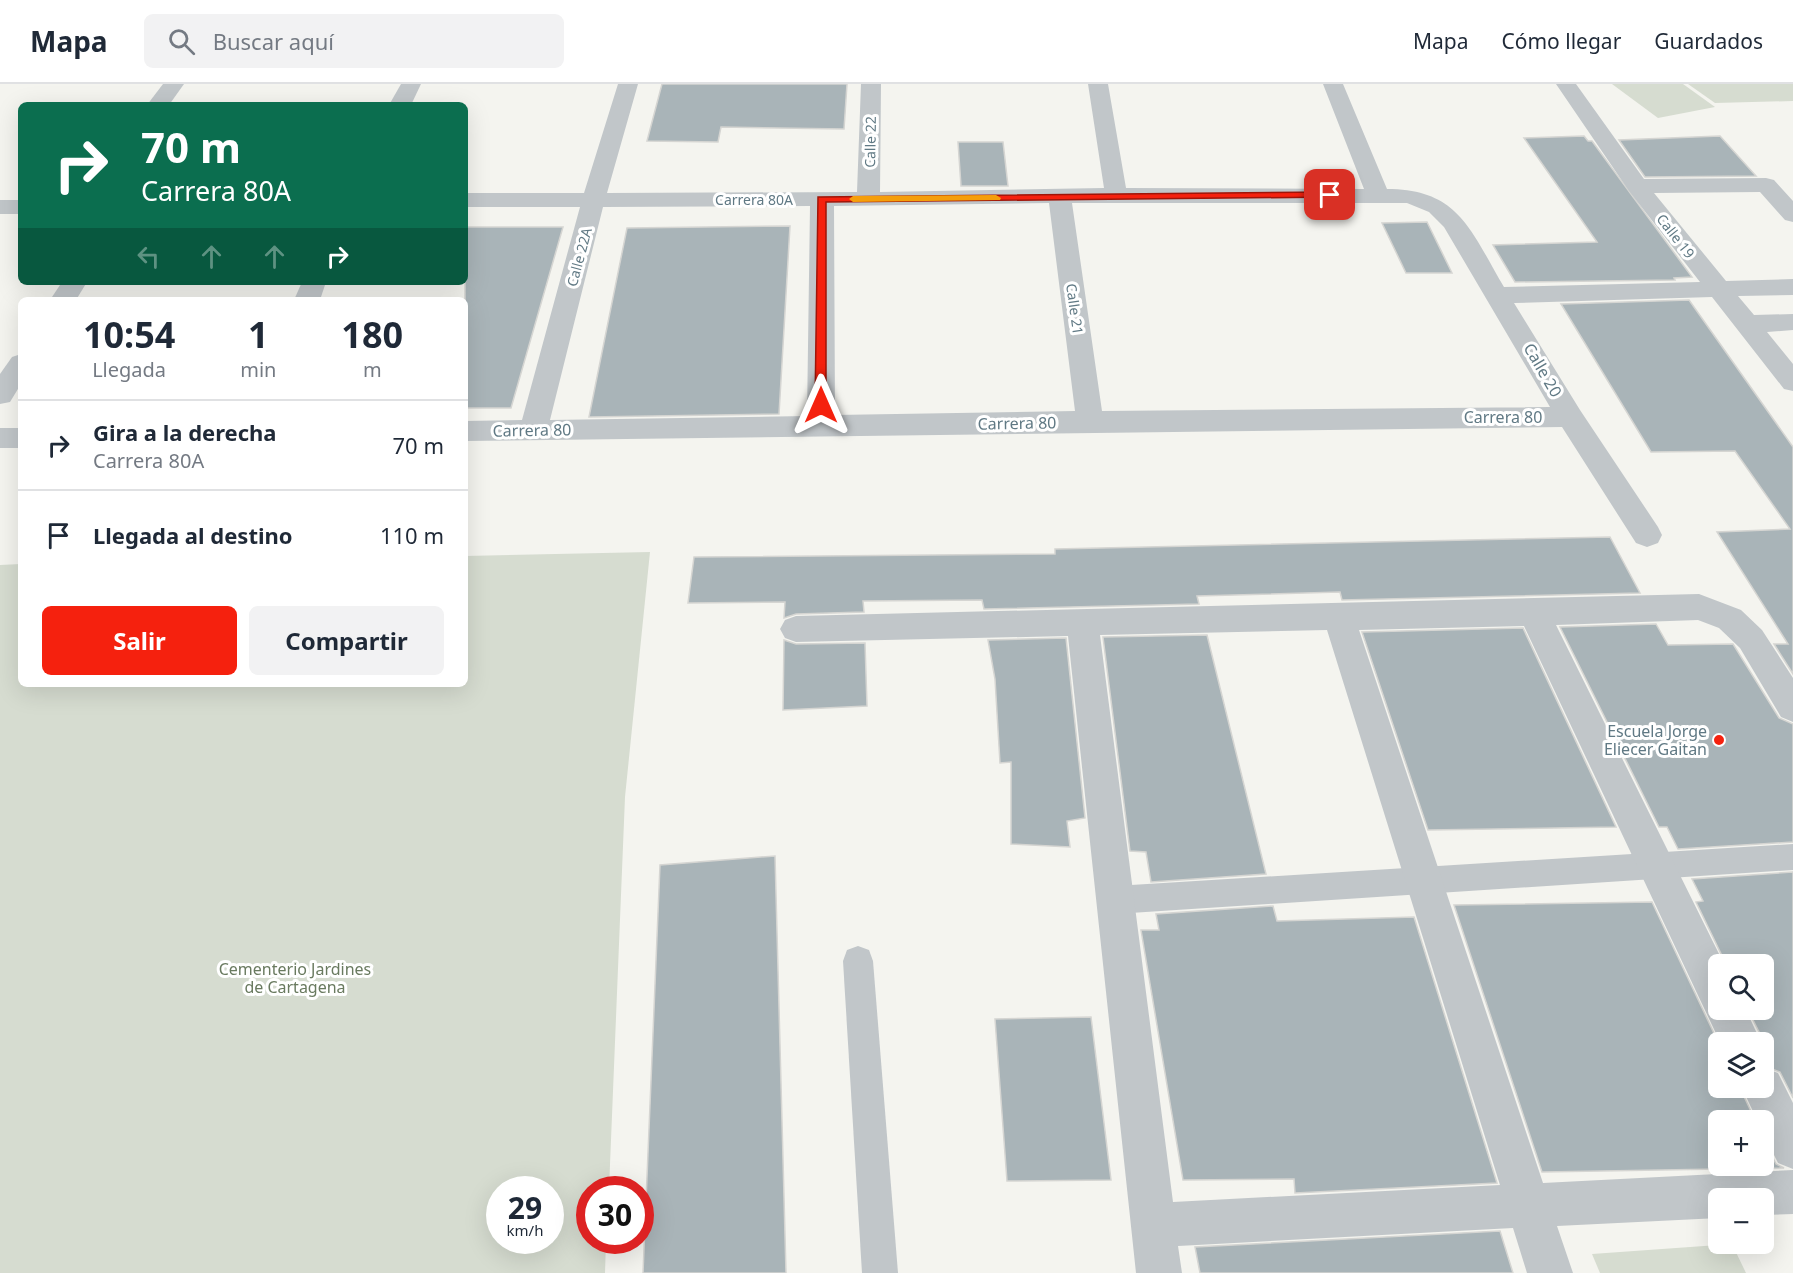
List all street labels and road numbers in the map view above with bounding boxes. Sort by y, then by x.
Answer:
street label: Calle 22 [860,116,880,168]
street label: Carrera 80A [715,190,793,209]
street label: Calle 19 [1653,210,1699,262]
street label: Calle 22A [562,225,596,289]
street label: Calle 21 [1062,282,1088,336]
street label: Calle 20 [1519,339,1567,401]
street label: Carrera 80 [1464,406,1542,428]
street label: Carrera 80 [977,411,1057,435]
street label: Carrera 80 [492,418,572,442]

